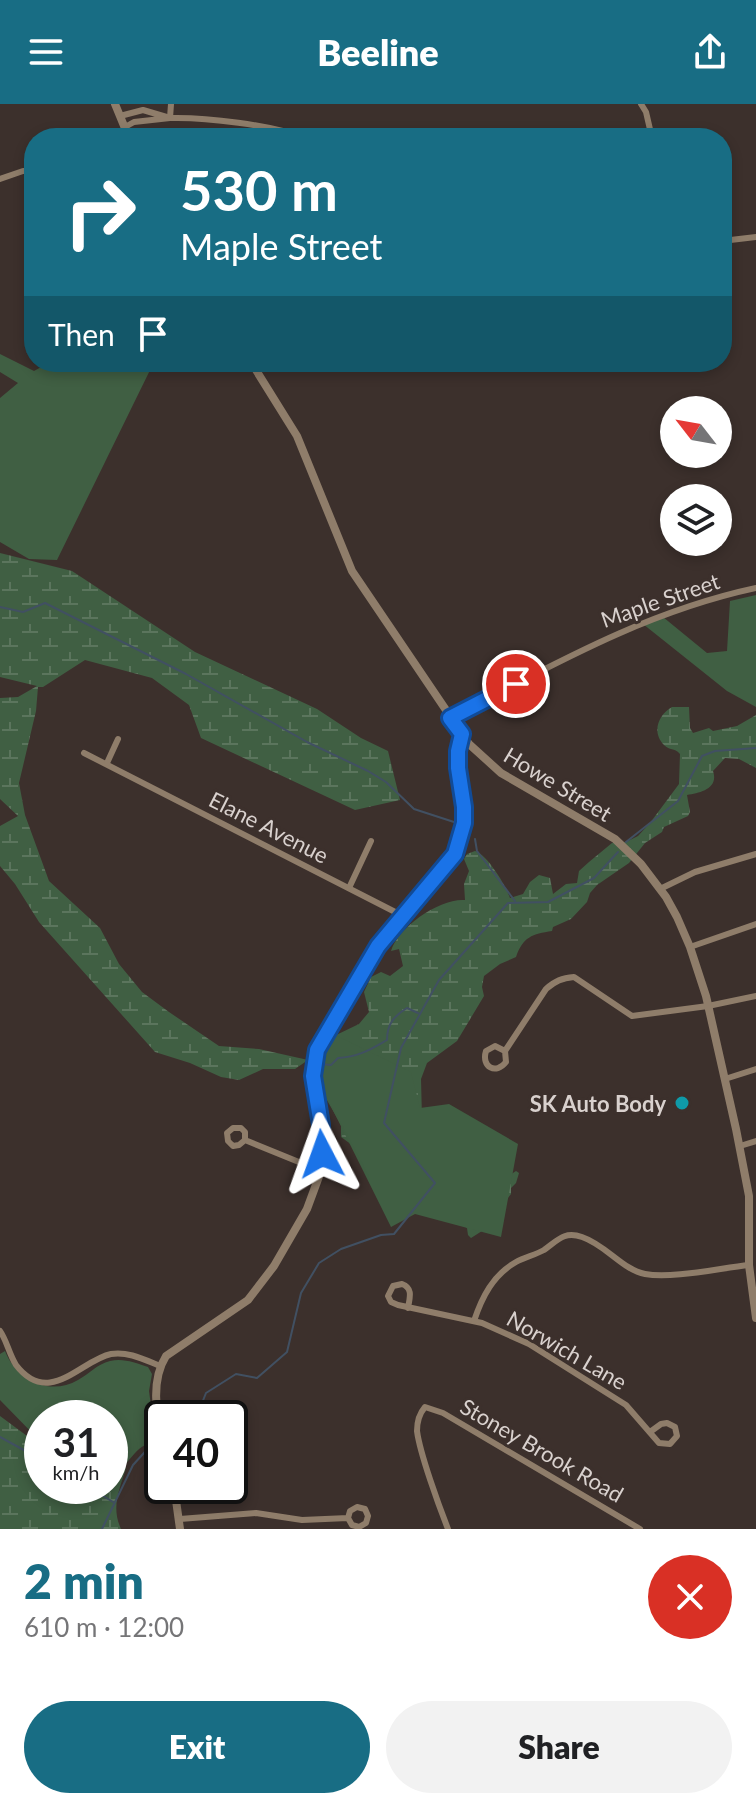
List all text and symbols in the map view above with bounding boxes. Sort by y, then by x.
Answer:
icon: menu [24,30,68,74]
text: Beeline [317,30,439,74]
icon: share [688,30,732,74]
text: 530 m [180,156,338,223]
icon: right [48,160,152,264]
text: Maple Street [180,224,382,268]
icon: arrive [131,312,175,356]
text: Then [48,316,115,352]
north arrow [660,396,732,468]
map controls [660,396,732,556]
button: layers [660,484,732,556]
street label: Maple Street [597,567,723,633]
pin [482,650,550,718]
icon: arrive [494,662,538,706]
street label: Howe Street [499,741,617,827]
street label: Elane Avenue [205,785,333,869]
place label: SK Auto Body [530,1090,666,1117]
marker: SK Auto Body [673,1094,691,1112]
position arrow [280,1112,364,1196]
street label: Norwich Lane [502,1305,632,1395]
street label: Stoney Brook Road [456,1392,628,1508]
speed limit sign: 40 [144,1400,248,1504]
text: 31 [53,1418,99,1466]
text: km/h [53,1460,99,1484]
text: 2 min [24,1552,144,1609]
button: close [648,1555,732,1639]
text: 610 m · 12:00 [24,1611,184,1643]
button: Exit [24,1701,370,1793]
button: Share [386,1701,732,1793]

